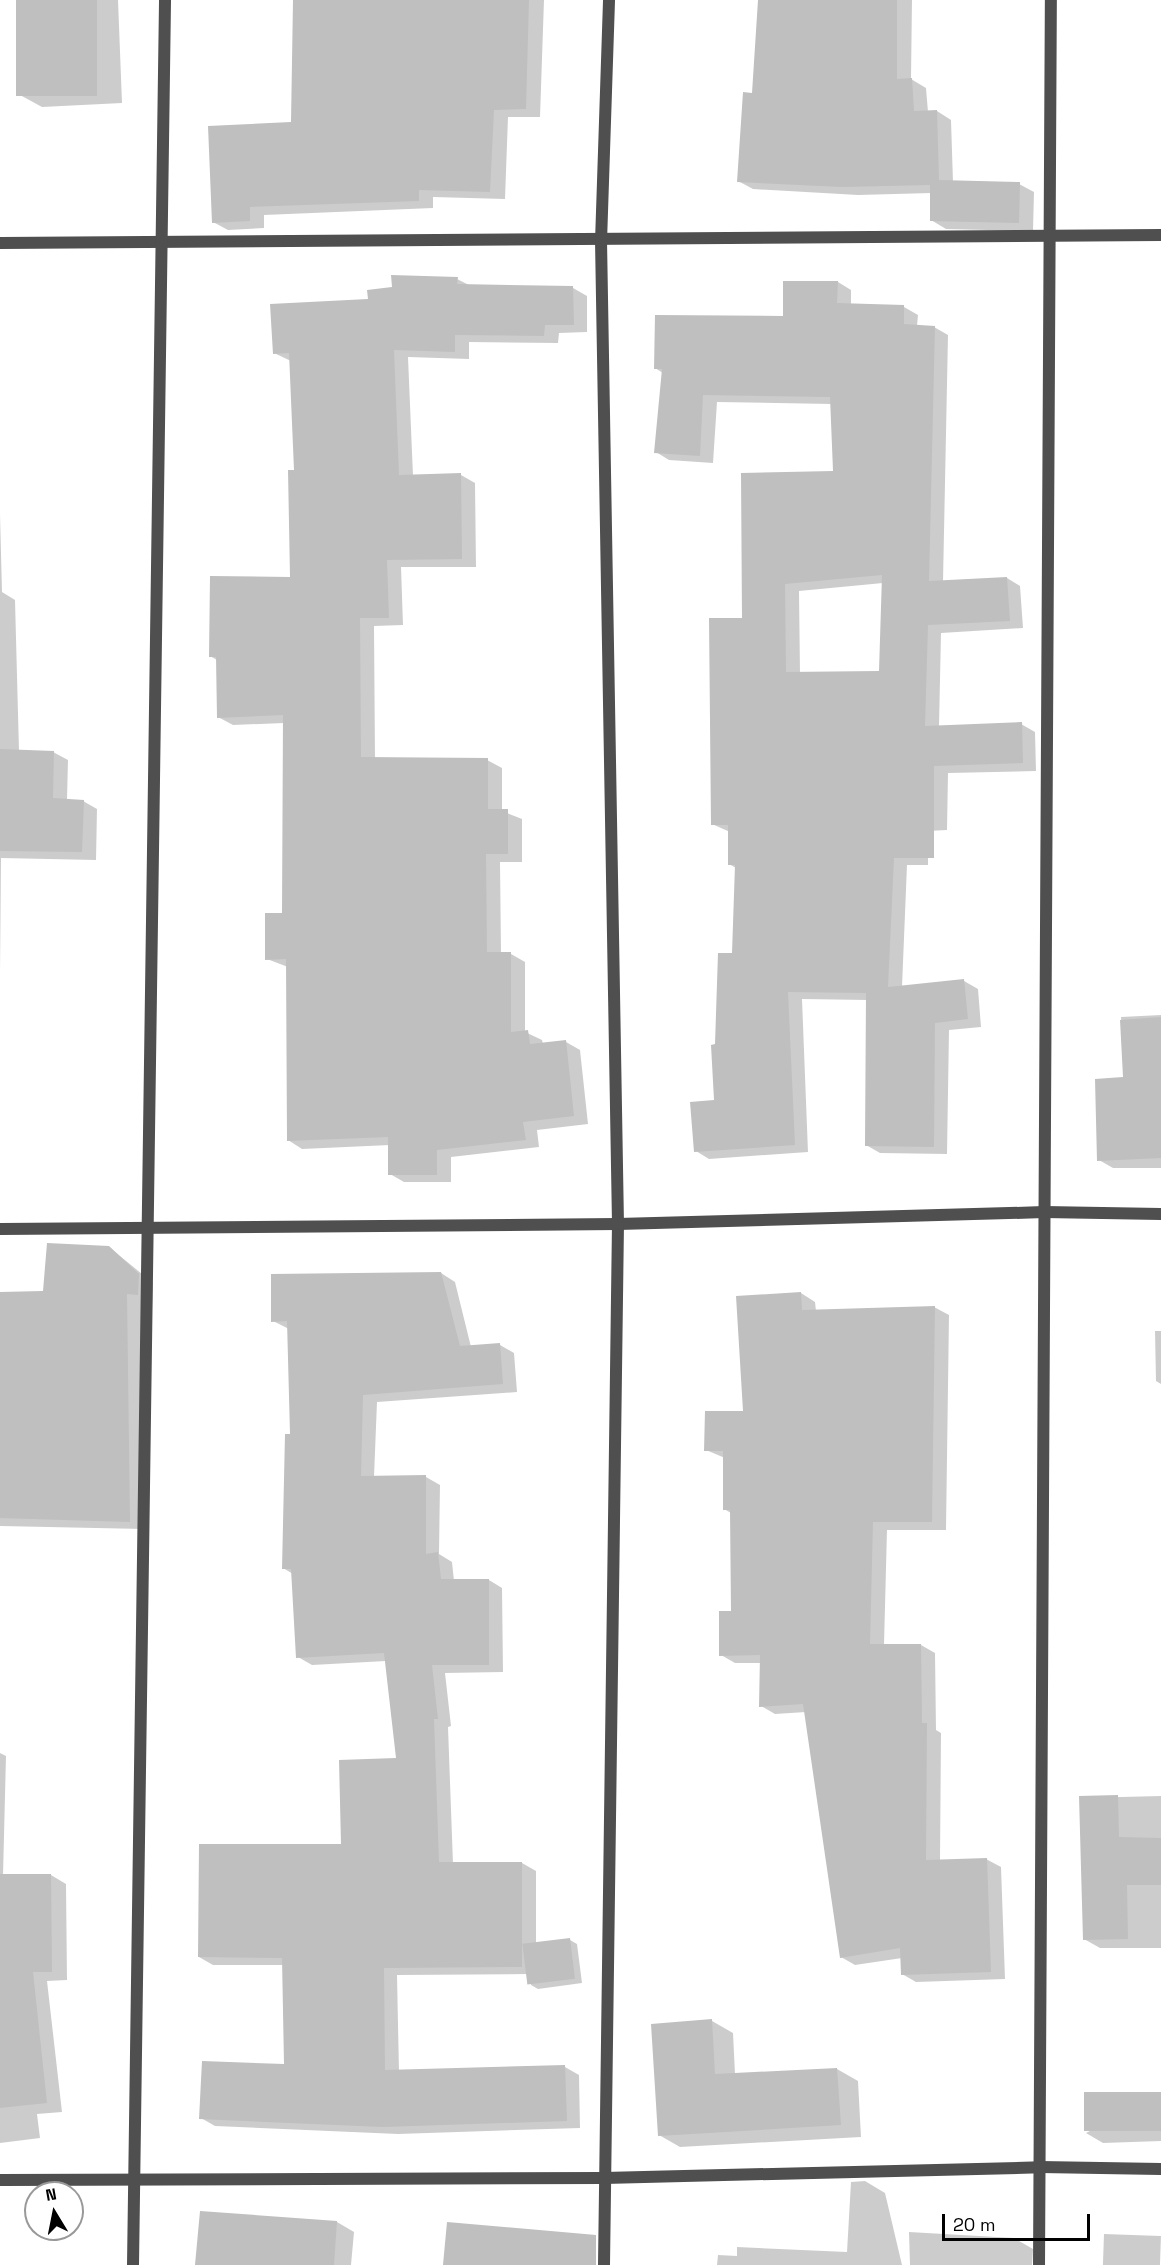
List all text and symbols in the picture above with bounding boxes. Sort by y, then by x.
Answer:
north arrow [24,2181,84,2241]
text: N [44,2183,58,2206]
scale bar [945,2202,1094,2240]
text: 20 m [953,2213,996,2236]

